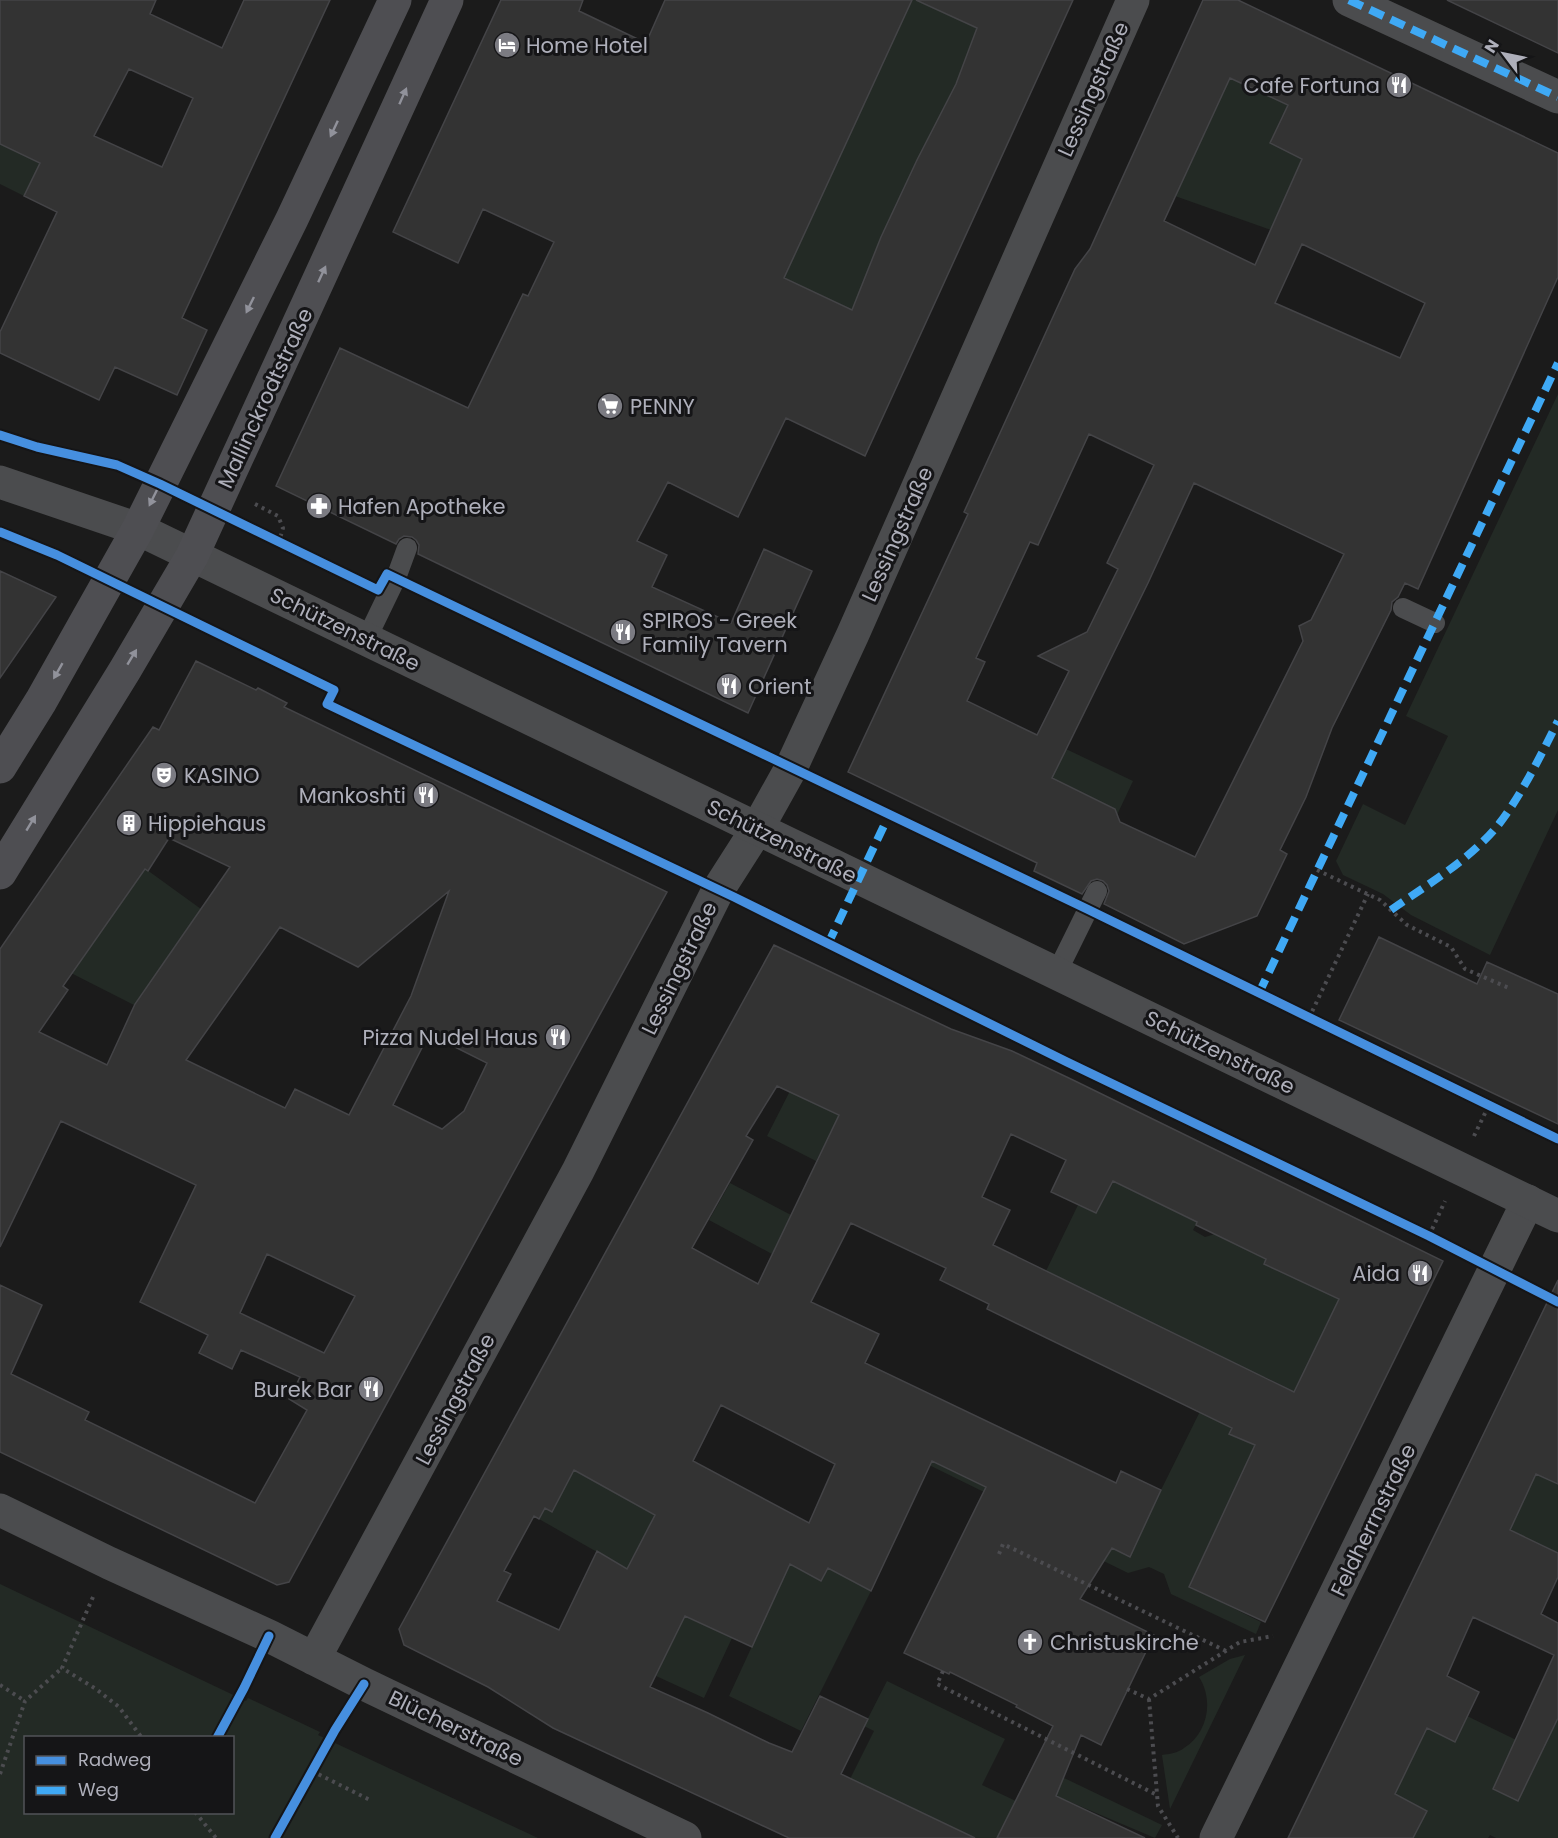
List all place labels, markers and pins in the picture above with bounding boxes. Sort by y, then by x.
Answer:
hotel icon: Home Hotel [492,30,522,60]
place label: Home Hotel [526,31,648,60]
restaurant icon: Cafe Fortuna [1384,70,1414,100]
place label: Cafe Fortuna [1243,71,1380,100]
supermarket icon: PENNY [595,391,625,421]
place label: PENNY [630,392,695,421]
pharmacy icon: Hafen Apotheke [304,491,334,521]
place label: Hafen Apotheke [338,492,505,521]
place label: SPIROS - Greek Family Tavern [642,606,797,659]
restaurant icon: SPIROS - Greek Family Tavern [608,617,638,647]
restaurant icon: Orient [714,671,744,701]
place label: Orient [748,672,812,701]
theatre icon: KASINO [149,760,179,790]
place label: KASINO [184,761,260,790]
restaurant icon: Mankoshti [411,780,441,810]
place label: Mankoshti [299,781,406,810]
building icon: Hippiehaus [114,808,144,838]
place label: Hippiehaus [148,809,266,838]
restaurant icon: Pizza Nudel Haus [543,1022,573,1052]
place label: Pizza Nudel Haus [362,1023,538,1052]
restaurant icon: Aida [1405,1258,1435,1288]
place label: Aida [1352,1259,1400,1288]
restaurant icon: Burek Bar [356,1374,386,1404]
place label: Burek Bar [254,1375,352,1404]
church icon: Christuskirche [1015,1627,1045,1657]
place label: Christuskirche [1050,1628,1199,1657]

